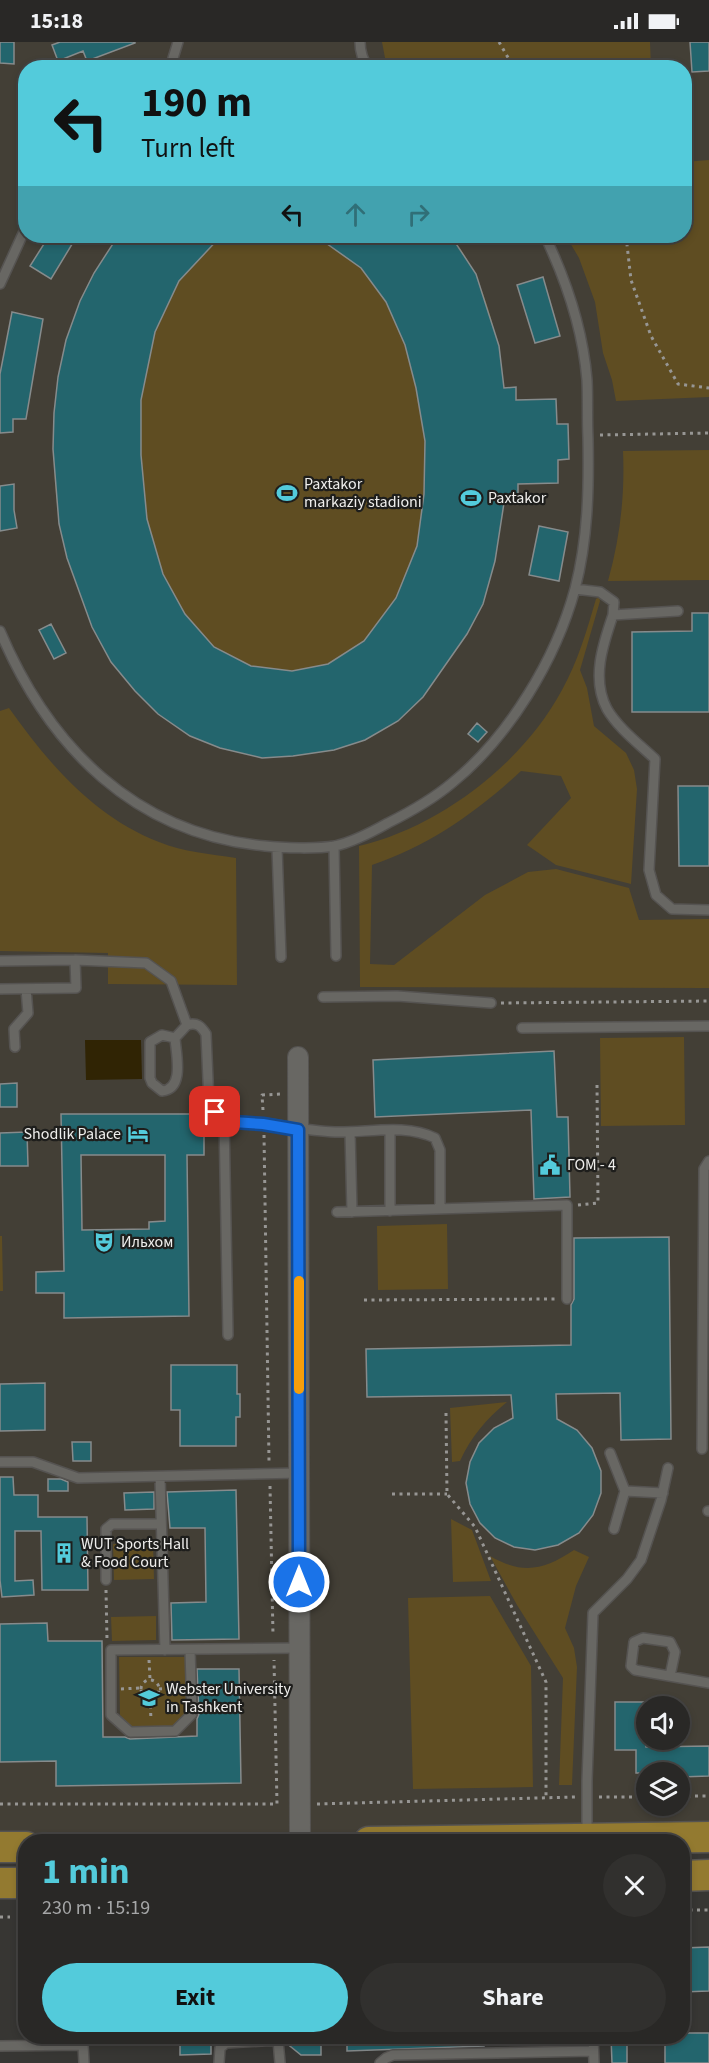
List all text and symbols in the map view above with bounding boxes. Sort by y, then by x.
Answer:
text: 15:18 [30,5,83,37]
text: 190 m [141,73,252,133]
icon: left [42,84,120,162]
text: Turn left [141,129,235,168]
icon: left [276,198,309,231]
icon: ahead [339,198,372,231]
icon: right [402,198,435,231]
place label: Paxtakor markaziy stadioni [304,473,422,513]
sports icon: Paxtakor markaziy stadioni [275,481,299,505]
sports icon: Paxtakor [459,486,483,510]
place label: Paxtakor [488,487,547,509]
pin [189,1086,240,1137]
icon: arrive [198,1095,231,1128]
hotel icon: Shodlik Palace [126,1122,150,1146]
place label: Shodlik Palace [24,1123,121,1145]
public building icon: ГОМ - 4 [538,1153,562,1177]
place label: ГОМ - 4 [567,1154,616,1176]
theatre icon: Ильхом [92,1230,116,1254]
place label: Ильхом [121,1231,173,1253]
place label: WUT Sports Hall & Food Court [81,1533,189,1573]
building icon: WUT Sports Hall & Food Court [52,1541,76,1565]
position arrow [267,1550,331,1614]
place label: Webster University in Tashkent [166,1678,291,1718]
school or university icon: Webster University in Tashkent [137,1686,161,1710]
map controls [636,1696,690,1816]
button: sound [636,1696,690,1750]
button: layers [636,1762,690,1816]
text: 1 min [42,1846,130,1897]
button: close [603,1854,666,1917]
text: 230 m · 15:19 [42,1894,150,1922]
button: Exit [42,1963,348,2032]
button: Share [360,1963,666,2032]

